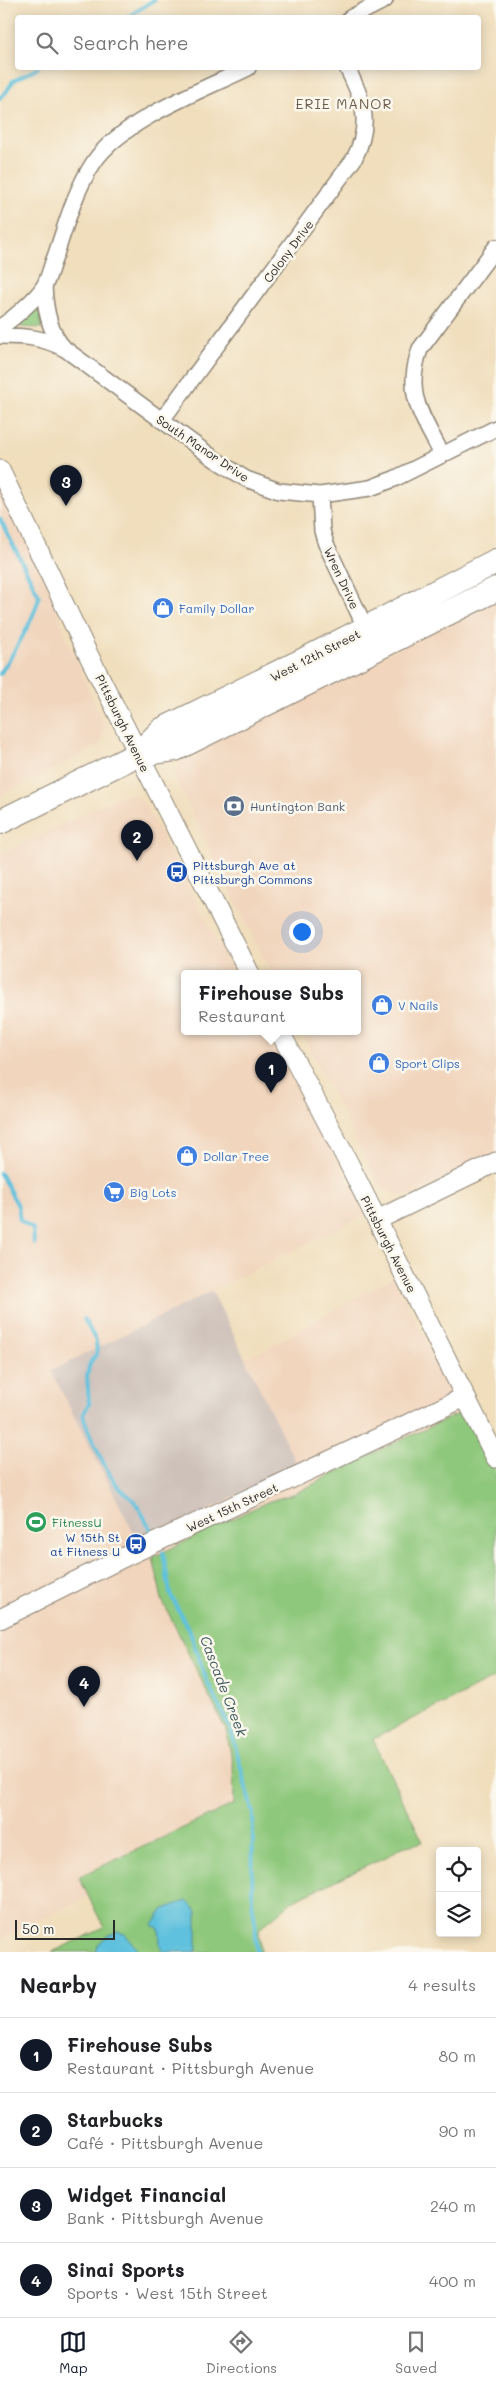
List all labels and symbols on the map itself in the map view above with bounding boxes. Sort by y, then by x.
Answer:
district label: ERIE MANOR [296,94,392,113]
street label: Colony Drive [259,217,317,285]
street label: South Manor Drive [153,411,253,485]
pin: 3 [50,465,82,506]
street label: Wren Drive [321,545,363,611]
shop icon: Family Dollar [151,596,175,620]
place label: Family Dollar [179,600,254,616]
street label: West 12th Street [267,625,363,685]
street label: Pittsburgh Avenue [92,672,154,774]
bank icon: Huntington Bank [222,794,246,818]
place label: Huntington Bank [250,798,345,814]
pin: 2 [121,820,153,861]
place label: Pittsburgh Ave at Pittsburgh Commons [193,857,313,887]
bus stop icon: Pittsburgh Ave at Pittsburgh Commons [165,860,189,884]
your location [289,919,315,945]
shop icon: V Nails [370,993,394,1017]
place label: V Nails [398,997,439,1013]
shop icon: Sport Clips [367,1051,391,1075]
pin: 1 [255,1052,287,1093]
place label: Sport Clips [395,1055,460,1071]
shop icon: Dollar Tree [175,1144,199,1168]
place label: Dollar Tree [203,1148,269,1164]
supermarket icon: Big Lots [102,1180,126,1204]
place label: Big Lots [130,1184,177,1200]
street label: Pittsburgh Avenue [358,1193,420,1295]
street label: West 15th Street [184,1479,280,1535]
sports icon: FitnessU [24,1510,48,1534]
place label: FitnessU [52,1514,101,1530]
place label: W 15th St at Fitness U [50,1529,120,1559]
bus stop icon: W 15th St at Fitness U [124,1532,148,1556]
water label: Cascade Creek [196,1633,252,1740]
pin: 4 [68,1666,100,1707]
scale bar [15,1917,115,1940]

